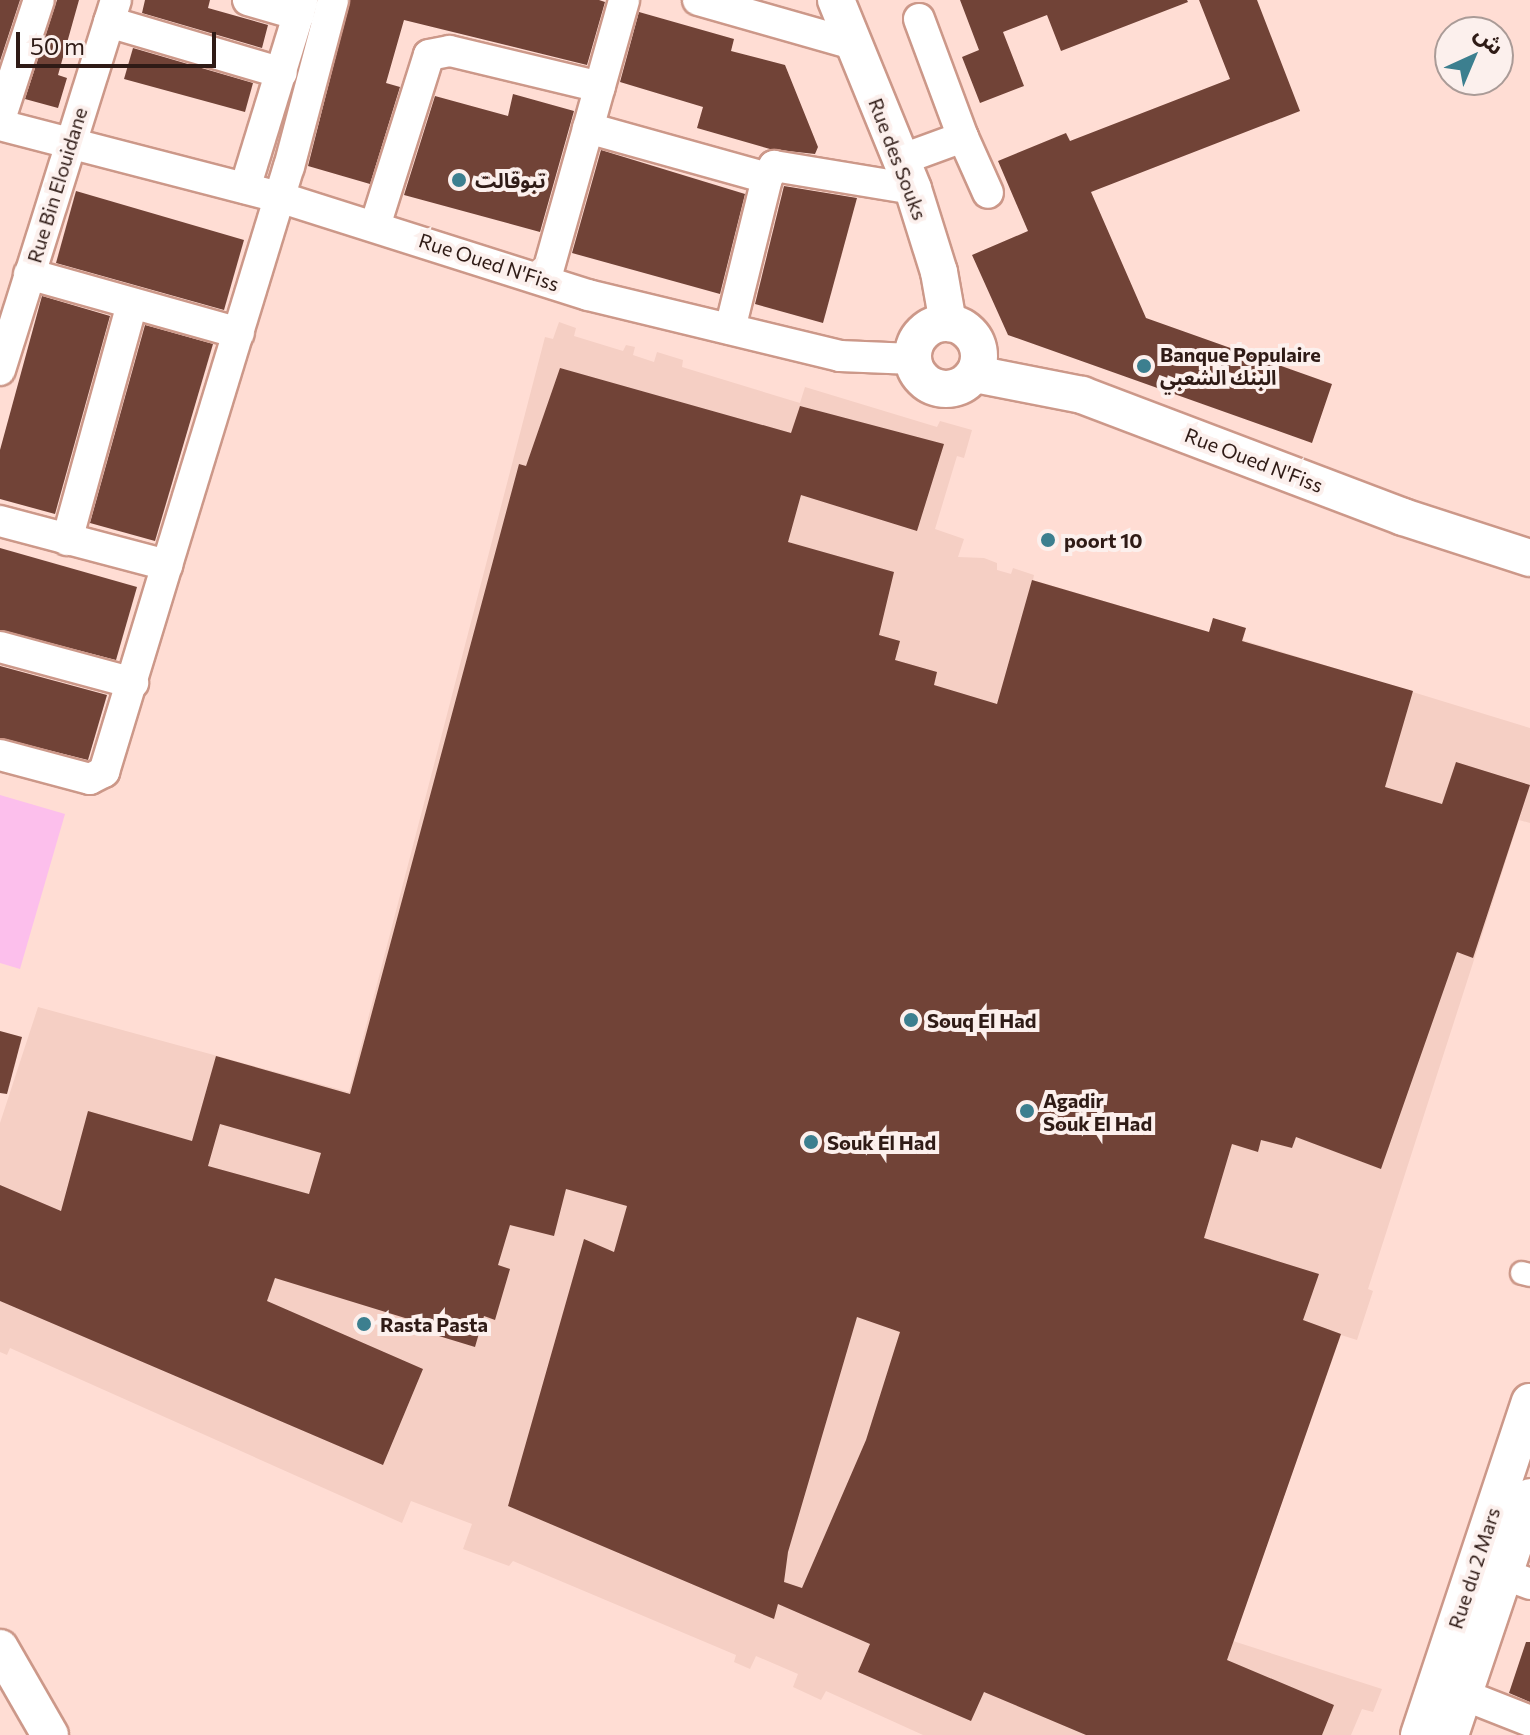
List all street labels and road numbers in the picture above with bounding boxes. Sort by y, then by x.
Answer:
street label: Rue des Souks [864,95,932,223]
street label: Rue Bin Elouidane [22,104,92,266]
street label: Rue Oued N'Fiss [416,228,562,296]
street label: Rue Oued N'Fiss [1181,423,1327,497]
street label: Rue du 2 Mars [1443,1504,1505,1632]

